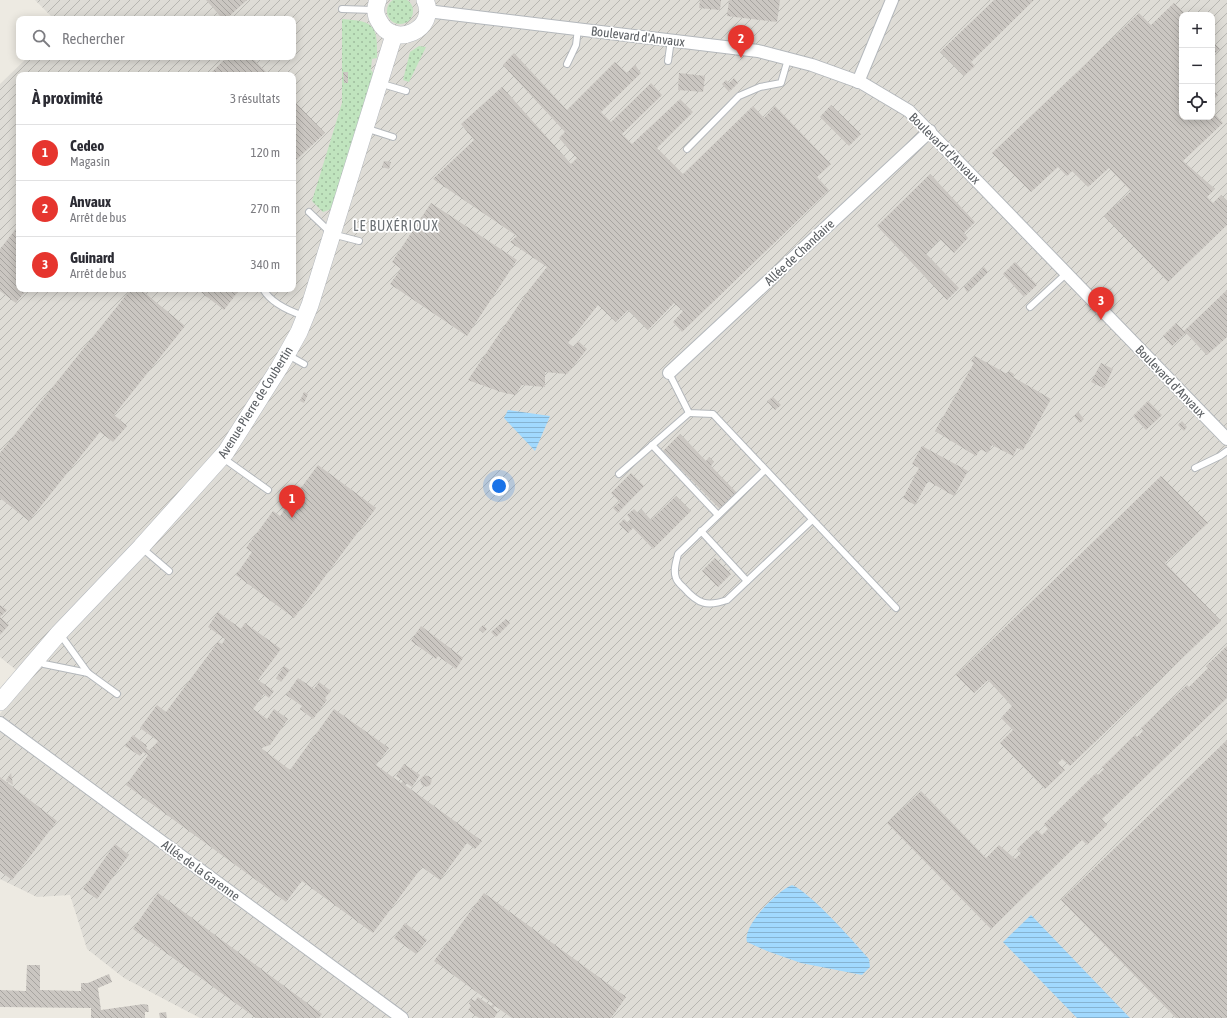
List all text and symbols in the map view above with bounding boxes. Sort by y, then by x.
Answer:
map controls [1179,12,1215,120]
button: + [1179,12,1215,48]
search box [16,16,296,60]
street label: Boulevard d'Anvaux [590,23,686,50]
pin: 2 [728,25,754,58]
icon: search [30,27,52,49]
text: Rechercher [62,30,124,47]
button: − [1179,48,1215,84]
button: locate [1179,84,1215,120]
text: À proximité [32,88,103,108]
text: 3 résultats [230,91,280,106]
street label: Boulevard d'Anvaux [906,110,984,188]
text: Cedeo [70,137,104,154]
text: 1 [42,145,48,160]
text: 120 m [251,145,280,160]
text: Magasin [70,154,110,169]
text: Anvaux [70,193,111,210]
text: 2 [42,201,48,216]
text: 270 m [251,201,280,216]
text: Arrêt de bus [70,210,126,225]
street label: Allée de Chandaire [761,216,837,289]
district label: LE BUXÉRIOUX [353,218,439,234]
text: Guinard [70,249,114,266]
text: 3 [42,257,48,272]
text: 340 m [251,257,280,272]
text: Arrêt de bus [70,266,126,281]
pin: 3 [1088,287,1114,320]
street label: Boulevard d'Anvaux [1132,342,1209,421]
street label: Avenue Pierre de Coubertin [215,344,296,461]
your location [489,476,509,496]
pin: 1 [279,485,305,518]
street label: Allée de la Garenne [159,837,243,904]

